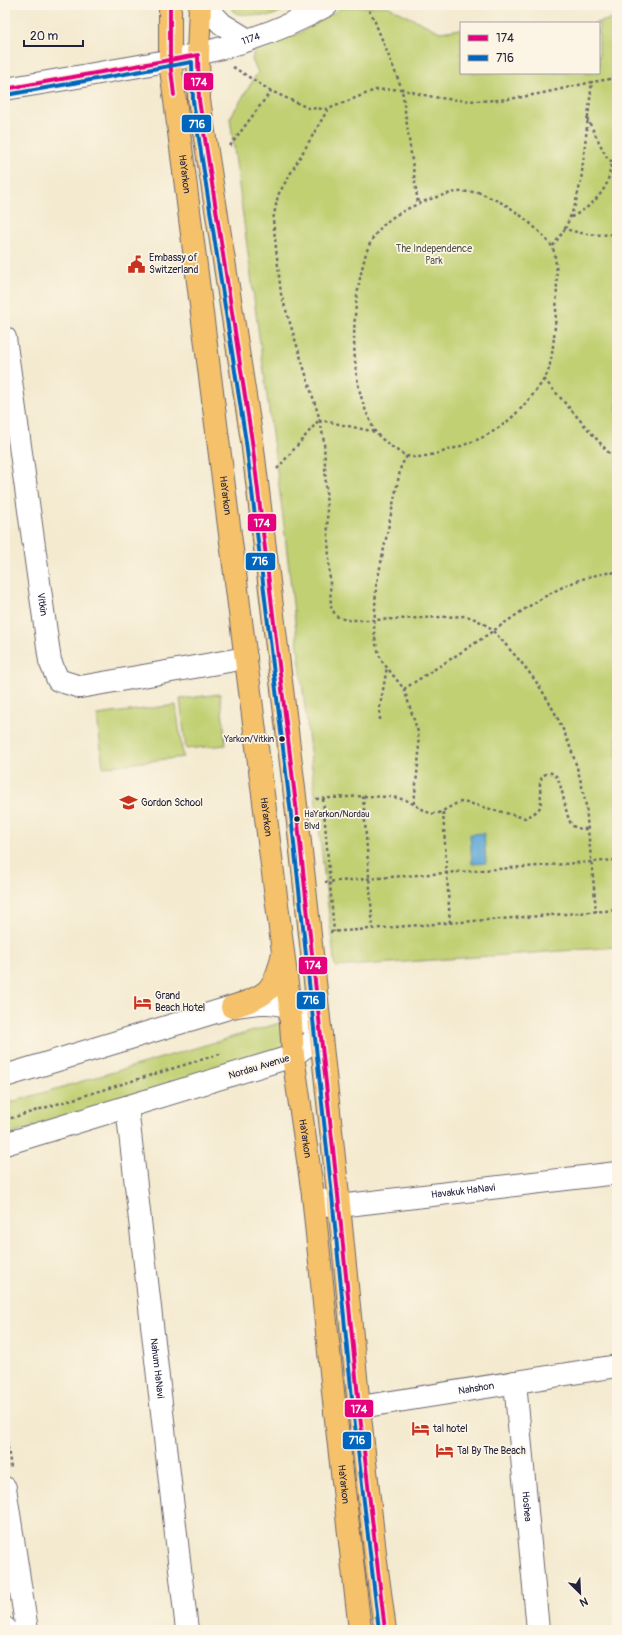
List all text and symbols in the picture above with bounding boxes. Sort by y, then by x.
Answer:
scale bar [24,22,83,48]
legend [460,22,600,74]
text: 20 m [30,29,59,44]
street label: 1174 [240,30,262,48]
text: 174 [496,31,514,46]
text: 716 [496,51,514,66]
line badge: 174 [183,72,214,91]
text: 174 [191,76,208,89]
line badge: 716 [181,114,212,133]
text: 716 [189,118,206,131]
street label: HaYarkon [176,154,193,195]
park label: The Independence Park [396,243,472,267]
place label: Embassy of Switzerland [149,252,198,276]
public building icon: Embassy of Switzerland [126,254,146,274]
street label: HaYarkon [217,475,234,516]
line badge: 174 [247,513,277,532]
text: 174 [254,517,271,530]
line badge: 716 [245,552,276,571]
text: 716 [252,555,269,568]
street label: Vitkin [35,592,50,617]
place label: Yarkon/Vitkin [223,734,274,745]
marker: Yarkon/Vitkin [277,734,287,744]
school or university icon: Gordon School [118,793,138,813]
place label: Gordon School [141,797,203,809]
street label: HaYarkon [257,797,274,838]
place label: HaYarkon/Nordau Blvd [304,809,370,832]
marker: HaYarkon/Nordau Blvd [292,814,302,824]
line badge: 174 [298,956,328,975]
text: 174 [305,959,322,972]
place label: Grand Beach Hotel [155,990,205,1014]
line badge: 716 [296,991,326,1010]
hotel icon: Grand Beach Hotel [132,992,152,1012]
text: 716 [303,994,320,1007]
street label: Nordau Avenue [227,1052,291,1082]
street label: HaYarkon [296,1118,314,1159]
street label: Havakuk HaNavi [431,1181,496,1201]
street label: Nahum HaNavi [148,1337,166,1399]
street label: Nahshon [457,1380,495,1397]
line badge: 174 [344,1399,374,1418]
text: 174 [351,1403,368,1416]
hotel icon: tal hotel [410,1419,430,1439]
place label: tal hotel [432,1423,468,1435]
line badge: 716 [342,1431,372,1450]
text: 716 [349,1434,366,1447]
hotel icon: Tal By The Beach [434,1441,454,1461]
place label: Tal By The Beach [457,1445,526,1457]
street label: HaYarkon [335,1464,352,1505]
street label: Hoshea [519,1491,534,1523]
north arrow [560,1573,600,1613]
text: N [577,1594,590,1609]

